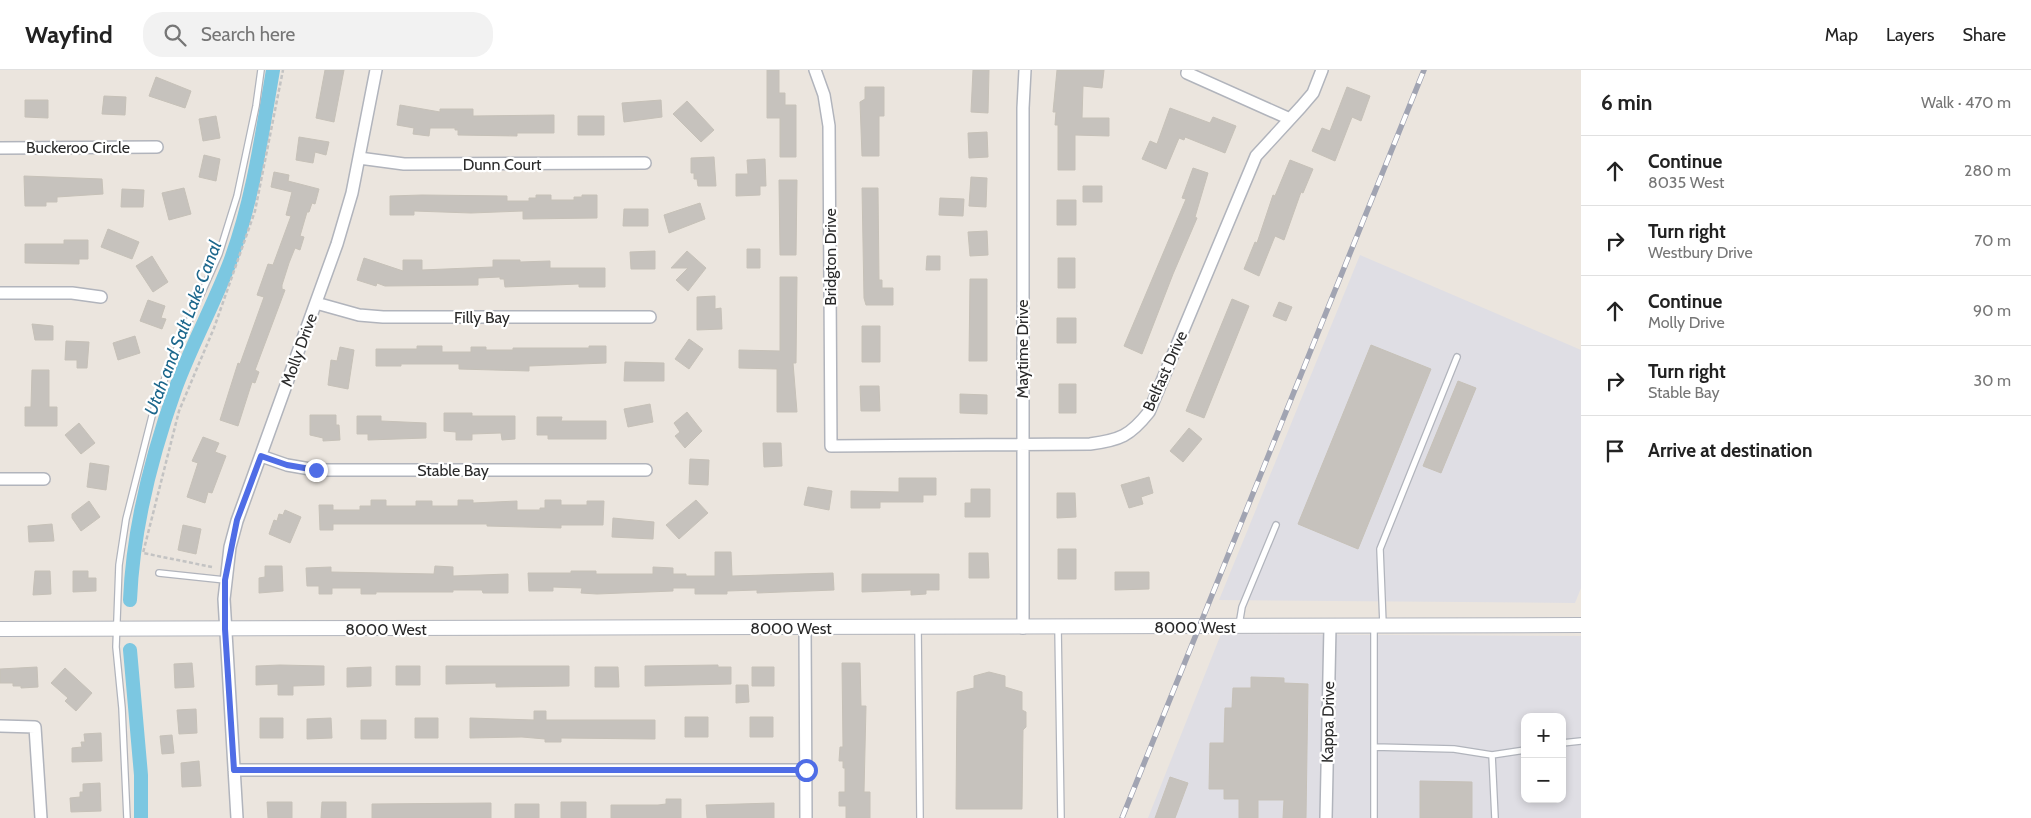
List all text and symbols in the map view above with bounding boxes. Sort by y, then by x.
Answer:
search box [143,12,493,57]
text: Wayfind [25,20,113,49]
icon: search [161,21,189,49]
text: Search here [201,23,295,46]
text: Map [1825,24,1858,46]
text: Layers [1886,24,1935,46]
text: Share [1963,24,2006,46]
text: 6 min [1601,90,1652,115]
text: Walk · 470 m [1921,93,2011,112]
street label: Buckeroo Circle [26,138,130,157]
text: Continue [1648,150,1722,173]
street label: Dunn Court [463,155,542,174]
icon: ahead [1601,157,1629,185]
text: 280 m [1964,161,2011,180]
text: 8035 West [1648,173,1725,192]
street label: Bridgton Drive [821,208,840,306]
text: Turn right [1648,220,1726,243]
icon: right [1601,227,1629,255]
text: 70 m [1974,231,2011,250]
water label: Utah and Salt Lake Canal [140,237,227,418]
text: Westbury Drive [1648,243,1753,262]
text: Continue [1648,290,1722,313]
icon: ahead [1601,297,1629,325]
street label: Maytime Drive [1013,300,1032,398]
text: 90 m [1973,301,2011,320]
street label: Filly Bay [454,308,510,327]
street label: Molly Drive [277,311,321,389]
text: Molly Drive [1648,313,1725,332]
street label: Belfast Drive [1139,328,1191,414]
text: Turn right [1648,360,1726,383]
icon: right [1601,367,1629,395]
text: 30 m [1974,371,2011,390]
text: Stable Bay [1648,383,1720,402]
icon: arrive [1601,437,1629,465]
text: Arrive at destination [1648,439,1812,462]
route end [305,459,328,482]
street label: Stable Bay [417,461,489,480]
street label: 8000 West [1154,618,1236,637]
street label: 8000 West [750,619,832,638]
street label: 8000 West [345,620,427,639]
street label: Kappa Drive [1318,681,1338,763]
map controls [1521,713,1566,803]
button: + [1521,713,1566,758]
button: − [1521,758,1566,803]
route start [795,759,818,782]

